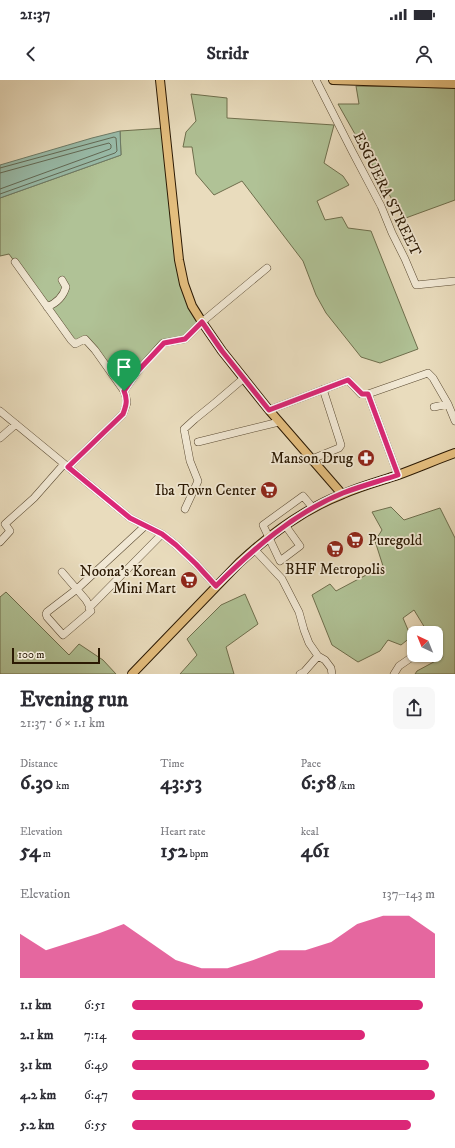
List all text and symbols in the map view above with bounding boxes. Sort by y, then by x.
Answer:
text: 21:37 [20,5,50,24]
icon: back [20,43,42,65]
text: Stridr [206,43,249,65]
icon: person [413,43,435,65]
street label: ESGUERA STREET [349,129,426,260]
pin [107,350,141,391]
icon: arrive [113,356,135,378]
pharmacy icon: Manson Drug [356,448,376,468]
place label: Manson Drug [270,449,354,468]
supermarket icon: Iba Town Center [259,480,279,500]
place label: Iba Town Center [155,481,256,500]
supermarket icon: Puregold [345,530,365,550]
place label: Puregold [368,531,423,550]
supermarket icon: BHF Metropolis [325,539,345,559]
place label: BHF Metropolis [285,560,385,579]
place label: Noona's Korean Mini Mart [80,562,176,598]
supermarket icon: Noona's Korean Mini Mart [179,570,199,590]
north arrow [407,626,443,662]
map controls [407,626,443,662]
scale bar [12,646,100,665]
text: 100 m [18,648,44,662]
text: Evening run [20,686,128,713]
button: share [393,687,435,729]
text: 21:37 · 6 × 1.1 km [20,715,105,731]
text: Distance [20,757,58,771]
text: Time [160,757,184,771]
text: Pace [301,757,321,771]
text: 6.30 [20,771,53,796]
text: 43:53 [160,771,202,796]
text: 6:58 [301,771,336,796]
text: km [53,779,69,793]
text: /km [336,779,355,793]
text: Elevation [20,825,63,839]
text: Heart rate [160,825,205,839]
text: kcal [301,825,319,839]
text: 54 [20,839,40,864]
text: 152 [160,839,187,864]
text: 461 [301,839,330,864]
text: m [40,847,51,861]
text: bpm [187,847,209,861]
text: Elevation [20,886,70,902]
text: 137–143 m [382,886,435,902]
text: 1.1 km [20,997,52,1013]
text: 6:51 [84,997,105,1013]
text: 2.1 km [20,1027,53,1043]
text: 7:14 [84,1027,107,1043]
text: 3.1 km [20,1057,52,1073]
text: 6:49 [84,1057,108,1073]
text: 4.2 km [20,1087,56,1103]
text: 6:47 [84,1087,108,1103]
text: 5.2 km [20,1117,55,1133]
text: 6:55 [84,1117,107,1133]

